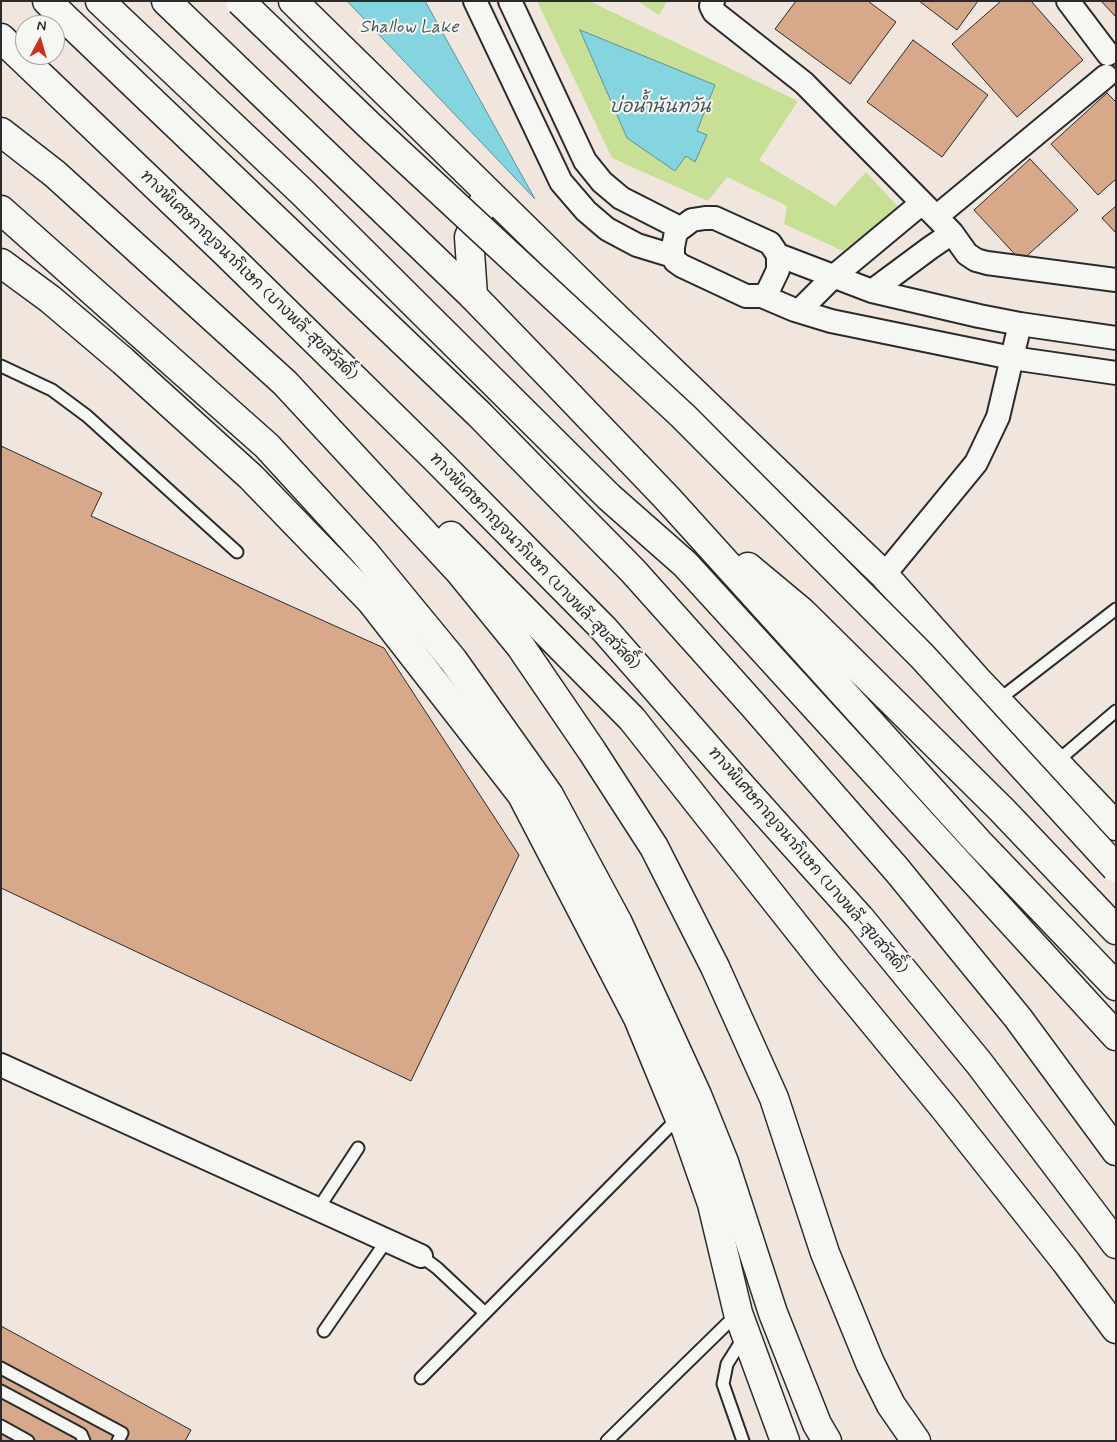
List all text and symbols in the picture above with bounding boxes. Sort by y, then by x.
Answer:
north arrow [15,15,65,65]
text: N [36,17,47,36]
water label: Shallow Lake [359,17,459,39]
water label: บ่อน้ำนันทวัน [610,97,710,119]
street label: ทางพิเศษกาญจนาภิเษก (บางพลี-สุขสวัสดิ์) [135,167,361,385]
street label: ทางพิเศษกาญจนาภิเษก (บางพลี-สุขสวัสดิ์) [425,449,643,675]
street label: ทางพิเศษกาญจนาภิเษก (บางพลี-สุขสวัสดิ์) [703,744,911,978]

